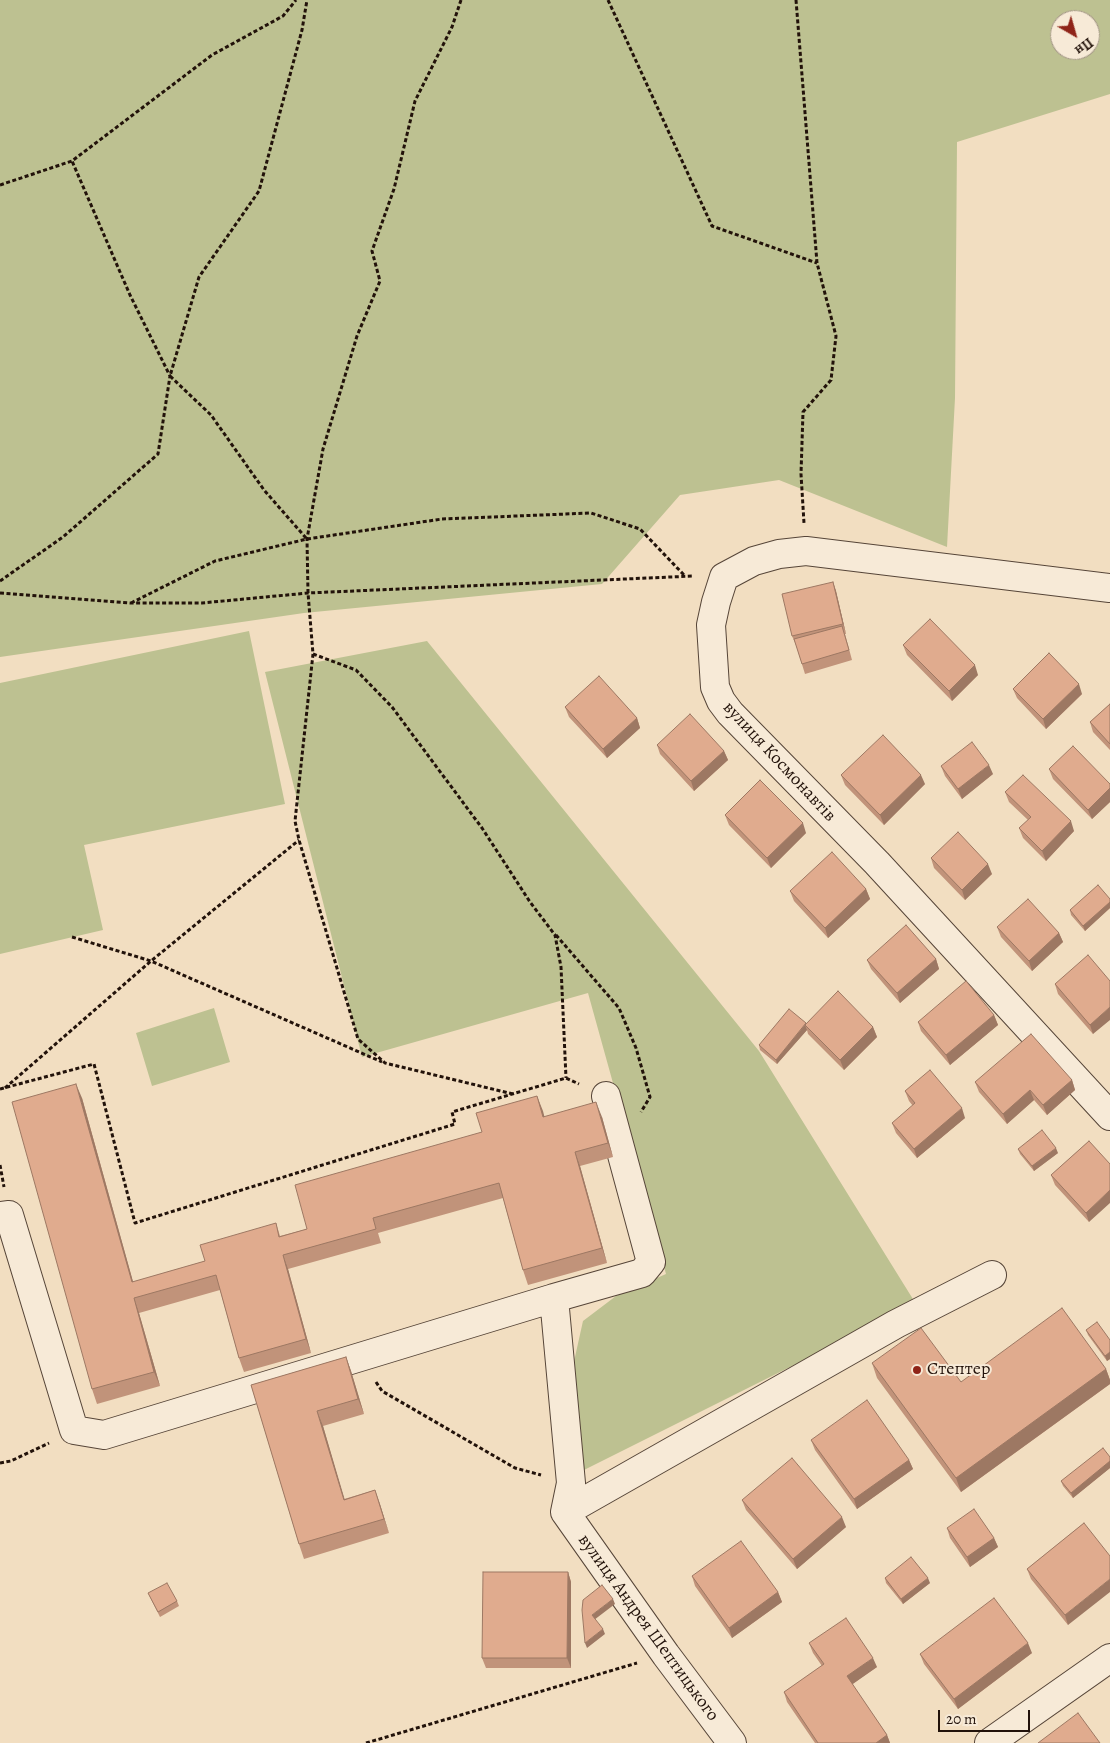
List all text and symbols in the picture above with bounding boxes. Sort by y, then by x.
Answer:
north arrow [1050,10,1100,60]
text: Пн [1071,33,1097,60]
street label: вулиця Космонавтів [718,697,840,827]
place label: Стептер [927,1359,990,1381]
marker: Стептер [911,1364,923,1376]
street label: вулиця Андрея Шептицького [573,1530,723,1726]
scale bar [940,1700,1032,1732]
text: 20 m [946,1709,977,1729]

